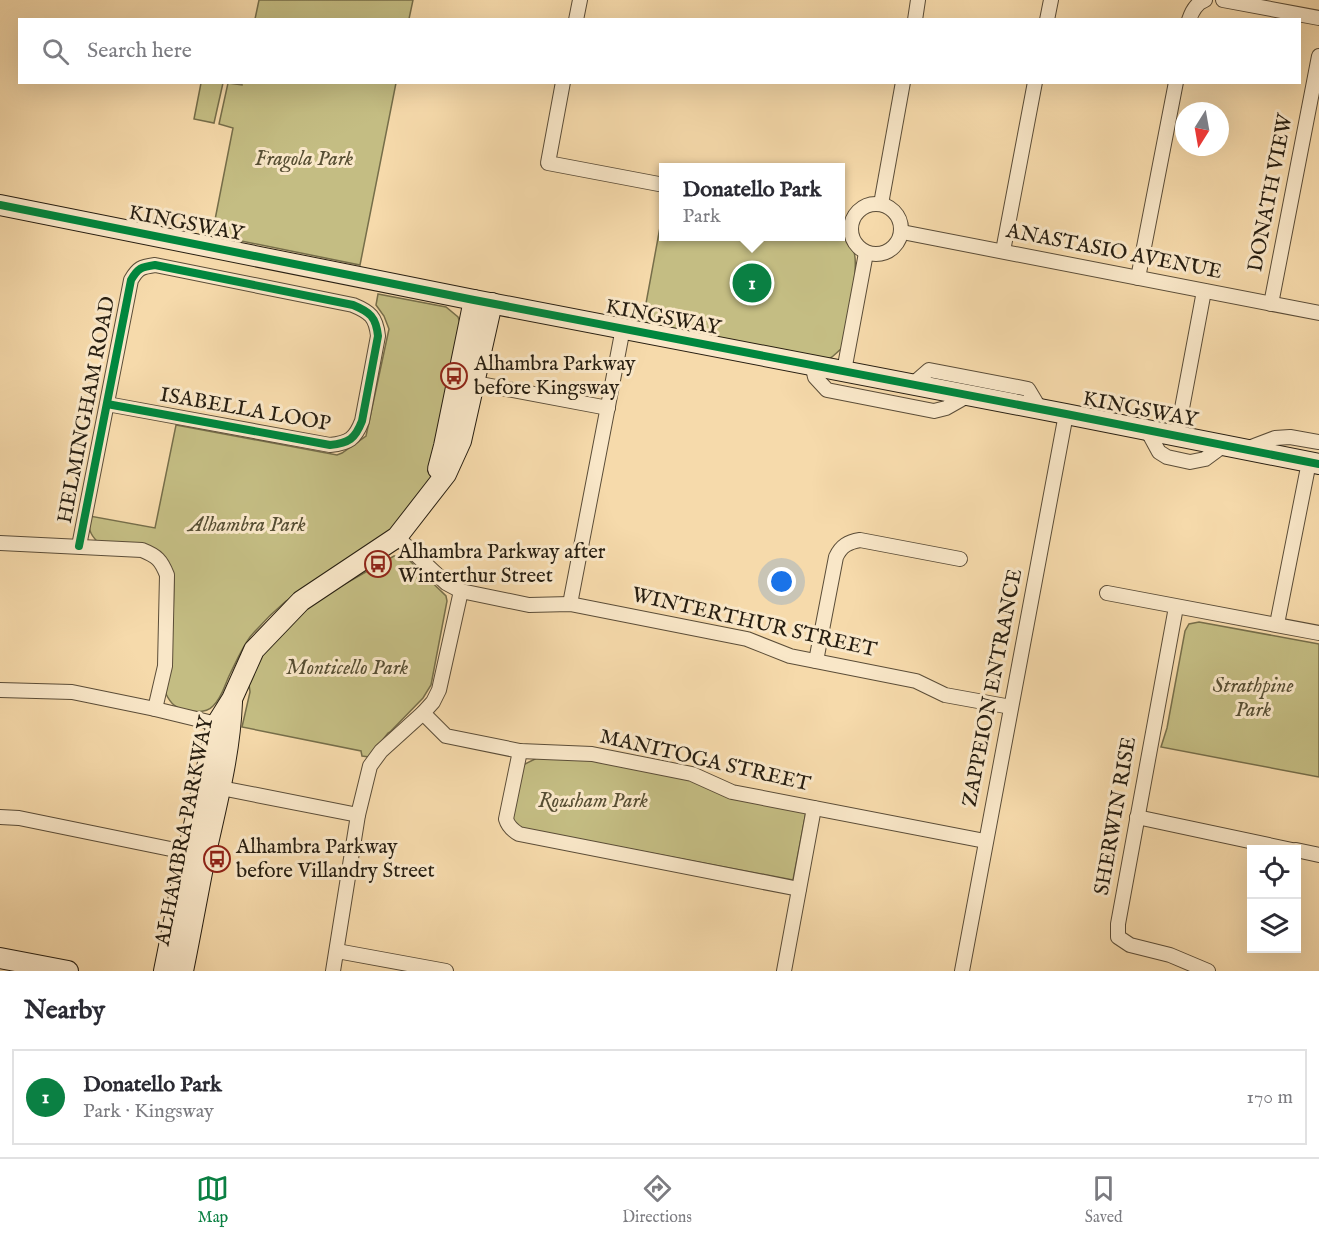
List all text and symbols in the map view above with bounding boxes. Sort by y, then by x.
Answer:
search box [18,18,1301,84]
icon: search [39,35,72,68]
text: Search here [87,37,192,65]
north arrow [1175,102,1229,156]
street label: DONATH VIEW [1242,111,1300,274]
park label: Fragola Park [255,146,354,173]
popup [659,163,845,241]
text: Donatello Park [683,176,821,204]
street label: KINGSWAY [126,200,248,249]
text: Park [683,204,721,229]
street label: ANASTASIO AVENUE [1003,218,1224,286]
pin: 1 [732,260,771,306]
street label: HELMINGHAM ROAD [52,294,122,526]
street label: KINGSWAY [603,294,725,343]
place label: Alhambra Parkway before Kingsway [473,351,636,402]
bus stop icon: Alhambra Parkway before Kingsway [439,361,469,391]
street label: ISABELLA LOOP [158,382,332,438]
street label: KINGSWAY [1080,386,1202,435]
park label: Alhambra Park [186,512,306,539]
place label: Alhambra Parkway after Winterthur Street [397,539,606,590]
bus stop icon: Alhambra Parkway after Winterthur Street [363,549,393,579]
your location [767,567,796,596]
street label: ZAPPEION ENTRANCE [957,567,1029,809]
street label: WINTERTHUR STREET [629,582,880,664]
park label: Monticello Park [286,655,409,682]
park label: Strathpine Park [1213,673,1293,724]
street label: ALHAMBRA PARKWAY [149,712,221,949]
street label: MANITOGA STREET [597,724,814,799]
street label: SHERWIN RISE [1089,735,1143,897]
park label: Rousham Park [538,788,649,815]
place label: Alhambra Parkway before Villandry Street [235,834,435,885]
bus stop icon: Alhambra Parkway before Villandry Street [202,844,232,874]
map controls [1247,845,1301,953]
button: locate [1247,845,1301,899]
button: layers [1247,899,1301,953]
text: Nearby [24,994,105,1027]
text: Donatello Park [83,1071,222,1099]
text: 1 [42,1085,49,1110]
text: 170 m [1247,1085,1293,1110]
text: Park · Kingsway [83,1099,214,1124]
tab: Map [196,1172,229,1228]
tab: Directions [622,1172,692,1228]
tab: Saved [1085,1172,1123,1228]

